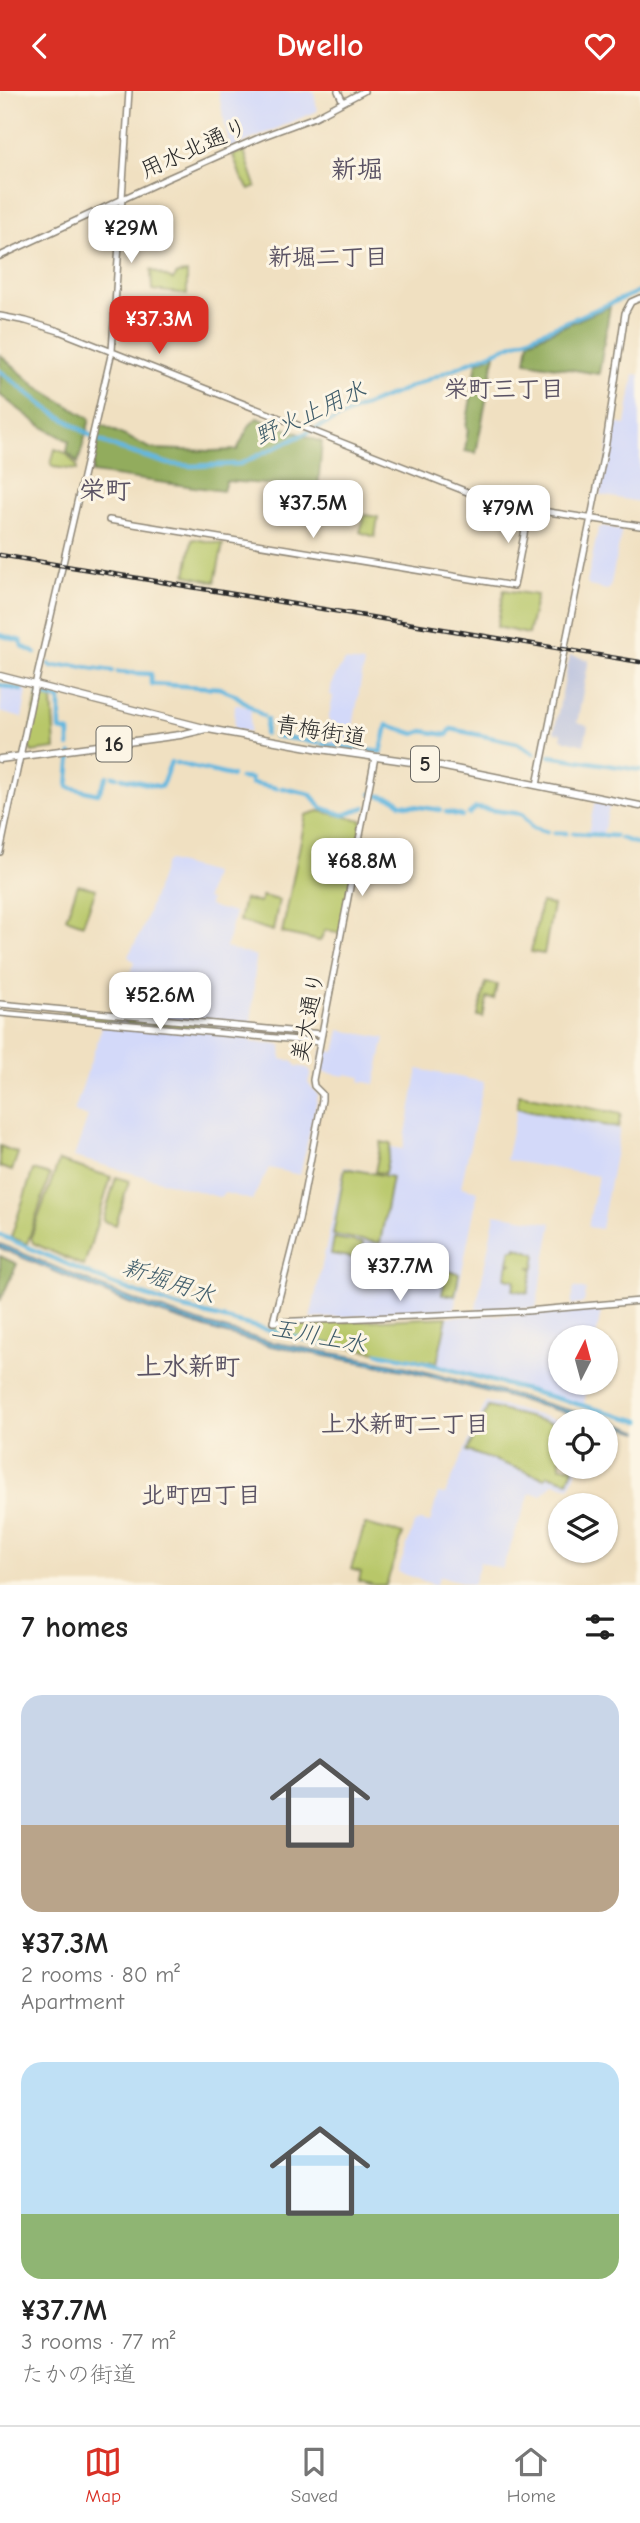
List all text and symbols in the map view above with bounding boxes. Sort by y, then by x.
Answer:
icon: back [21,27,59,65]
text: Dwello [276,27,364,64]
icon: heart [581,27,619,65]
street label: 用水北通り [136,112,252,184]
district label: 新堀 [331,155,383,185]
pin: ¥29M [90,205,172,265]
text: ¥29M [104,214,158,241]
district label: 新堀二丁目 [268,243,388,271]
pin: ¥37.3M [102,296,216,356]
text: ¥37.3M [125,305,193,332]
water label: 野火止用水 [250,375,370,451]
district label: 栄町三丁目 [444,375,564,403]
district label: 栄町 [79,476,131,506]
pin: ¥37.5M [256,481,370,540]
pin: ¥79M [467,485,549,545]
text: ¥37.5M [279,489,347,516]
text: ¥79M [482,494,534,521]
street label: 青梅街道 [273,710,369,752]
road number: 16 [96,727,132,761]
road number: 5 [411,747,439,781]
pin: ¥68.8M [305,839,419,898]
text: ¥68.8M [327,847,397,874]
street label: 美大通り [286,969,330,1065]
pin: ¥52.6M [103,972,217,1032]
text: ¥52.6M [125,981,195,1008]
pin: ¥37.7M [343,1243,457,1303]
water label: 新堀用水 [119,1252,219,1310]
text: ¥37.7M [367,1252,433,1279]
water label: 玉川上水 [269,1313,369,1359]
north arrow [548,1325,618,1395]
map controls [548,1325,618,1563]
district label: 上水新町 [136,1352,240,1382]
button: locate [548,1409,618,1479]
district label: 上水新町二丁目 [321,1410,489,1438]
district label: 北町四丁目 [141,1481,261,1509]
button: layers [548,1493,618,1563]
icon: filters [581,1608,619,1646]
text: 7 homes [21,1610,128,1645]
icon: home [257,1740,383,1866]
text: ¥37.3M [21,1926,108,1961]
text: 2 rooms · 80 m² [21,1961,180,1988]
text: Apartment [21,1988,124,2015]
icon: home [257,2108,383,2234]
text: ¥37.7M [21,2293,107,2328]
text: 3 rooms · 77 m² [21,2328,176,2355]
text: たかの街道 [21,2361,136,2388]
tab: Map [84,2443,122,2507]
tab: Saved [291,2443,338,2507]
tab: Home [507,2443,556,2507]

